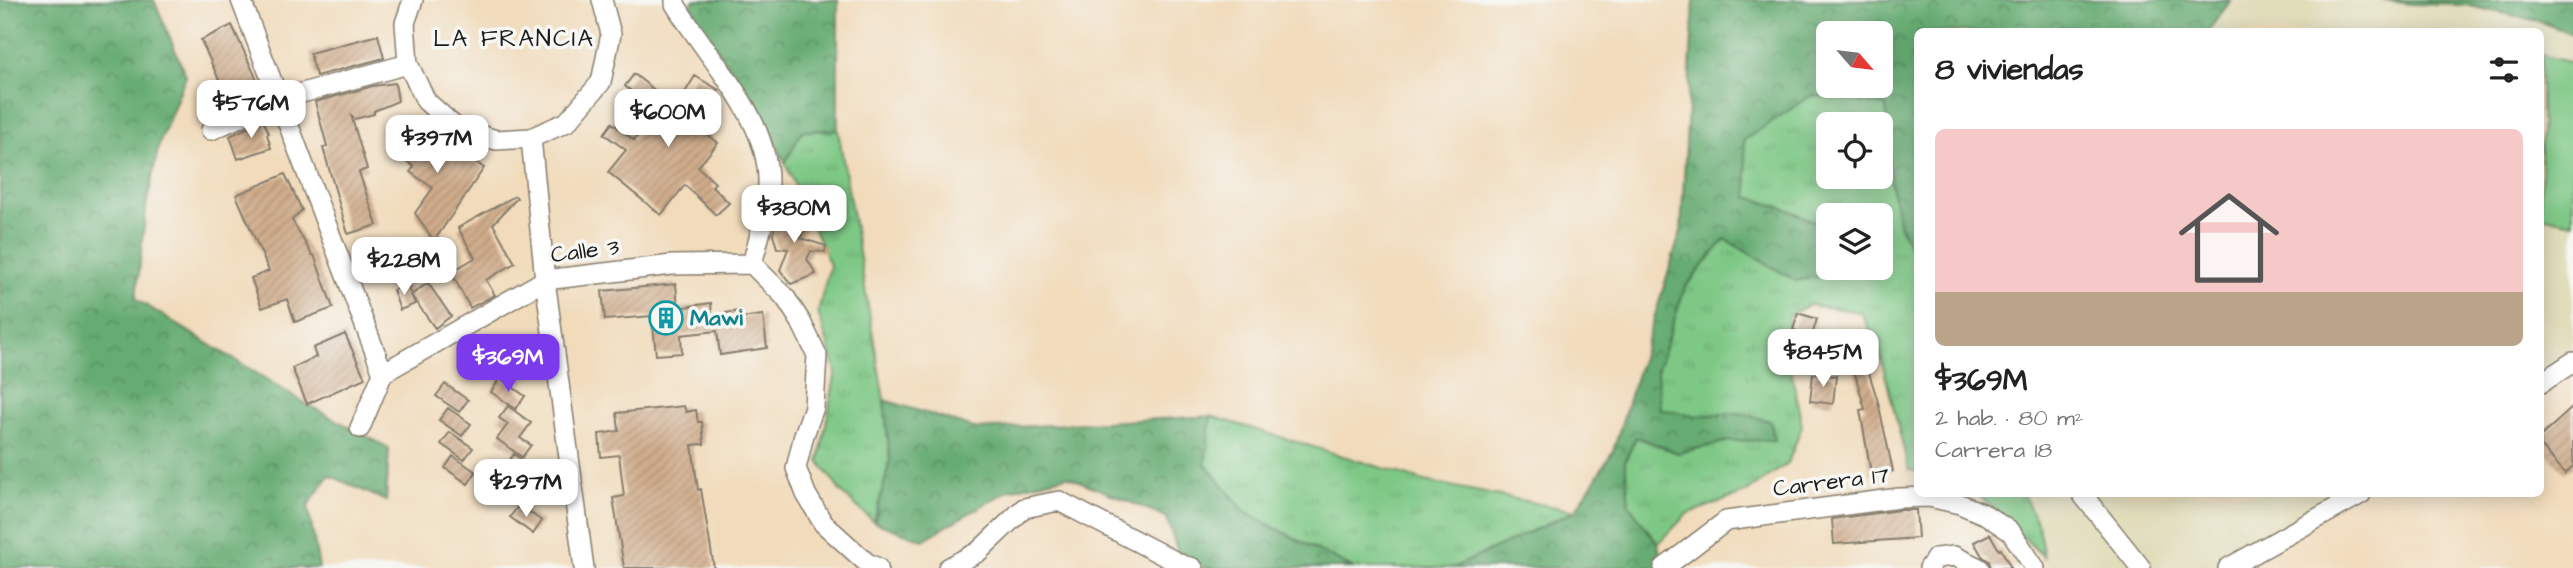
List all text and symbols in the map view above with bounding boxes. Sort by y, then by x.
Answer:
north arrow [1816,21,1894,98]
map controls [1816,21,1893,280]
district label: LA FRANCIA [433,22,595,56]
text: 8 viviendas [1935,49,2084,91]
icon: filters [2485,51,2523,89]
pin: $576M [202,80,300,140]
text: $576M [213,87,289,119]
pin: $600M [619,90,717,149]
text: $600M [630,96,706,128]
button: locate [1816,112,1893,189]
pin: $397M [388,116,486,175]
text: $397M [402,122,472,154]
icon: home [2166,175,2292,301]
pin: $380M [745,186,843,245]
text: $380M [758,192,830,224]
button: layers [1816,203,1893,280]
street label: Calle 3 [549,231,621,271]
pin: $228M [355,238,453,297]
text: $228M [367,244,441,276]
building icon: Mawi [647,299,685,337]
place label: Mawi [690,302,743,334]
pin: $845M [1774,330,1872,389]
pin: $369M [459,334,557,394]
text: $845M [1784,336,1862,368]
text: $369M [472,341,544,373]
text: $369M [1935,360,2028,402]
text: 2 hab. · 80 m² [1935,402,2083,434]
text: Carrera 18 [1935,434,2052,466]
street label: Carrera 17 [1771,459,1891,505]
pin: $297M [477,460,575,519]
text: $297M [490,466,562,498]

